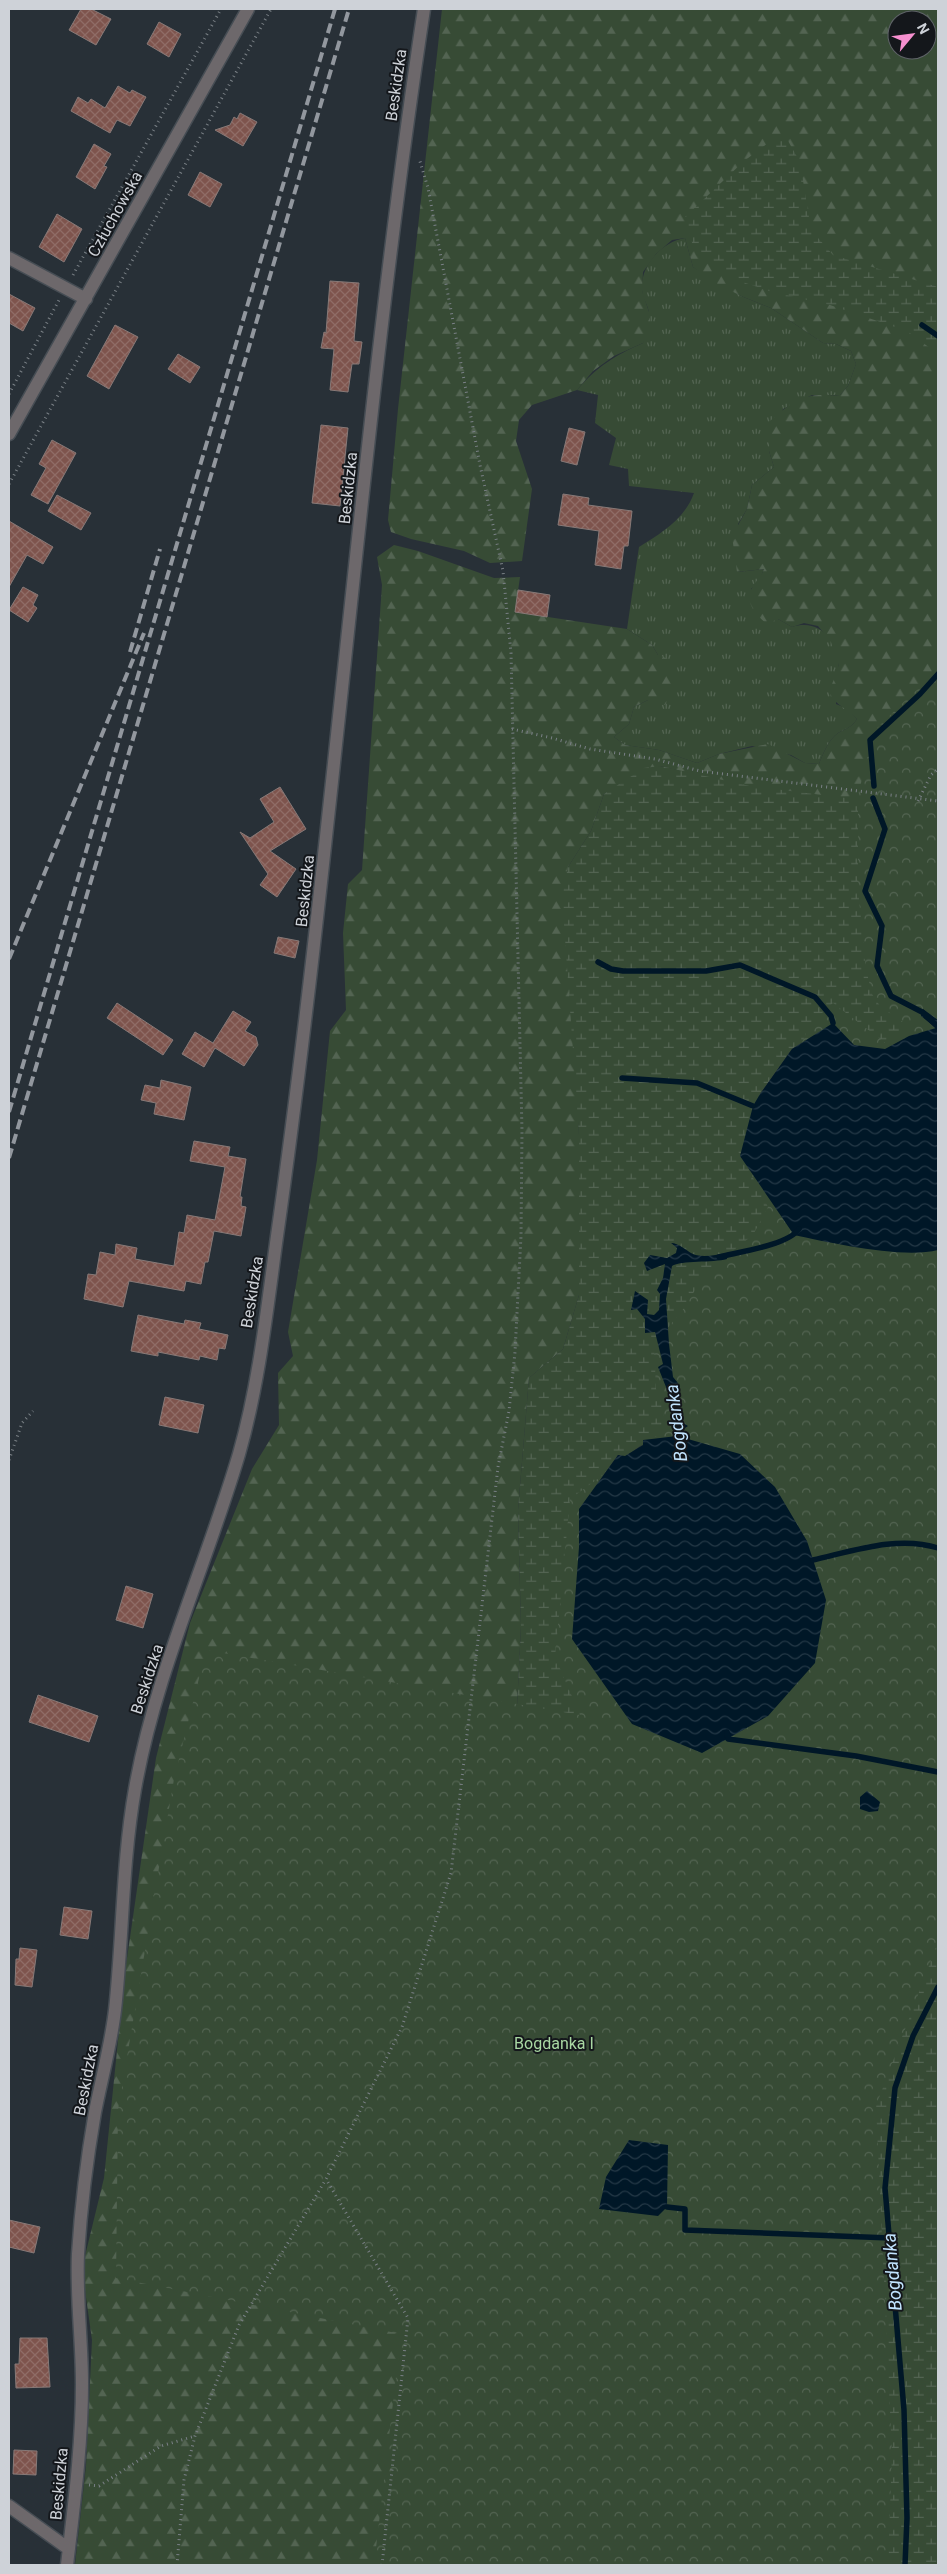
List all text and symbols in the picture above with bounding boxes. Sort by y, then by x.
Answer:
north arrow [887,10,937,60]
text: N [914,20,933,37]
street label: Beskidzka [382,48,410,122]
street label: Człuchowska [84,168,146,260]
street label: Beskidzka [335,451,361,525]
street label: Beskidzka [292,854,318,928]
street label: Beskidzka [237,1255,267,1329]
water label: Bogdanka [661,1383,691,1463]
street label: Beskidzka [127,1642,167,1716]
park label: Bogdanka I [514,2034,594,2053]
street label: Beskidzka [70,2043,102,2117]
water label: Bogdanka [878,2232,906,2312]
street label: Beskidzka [46,2447,72,2521]

